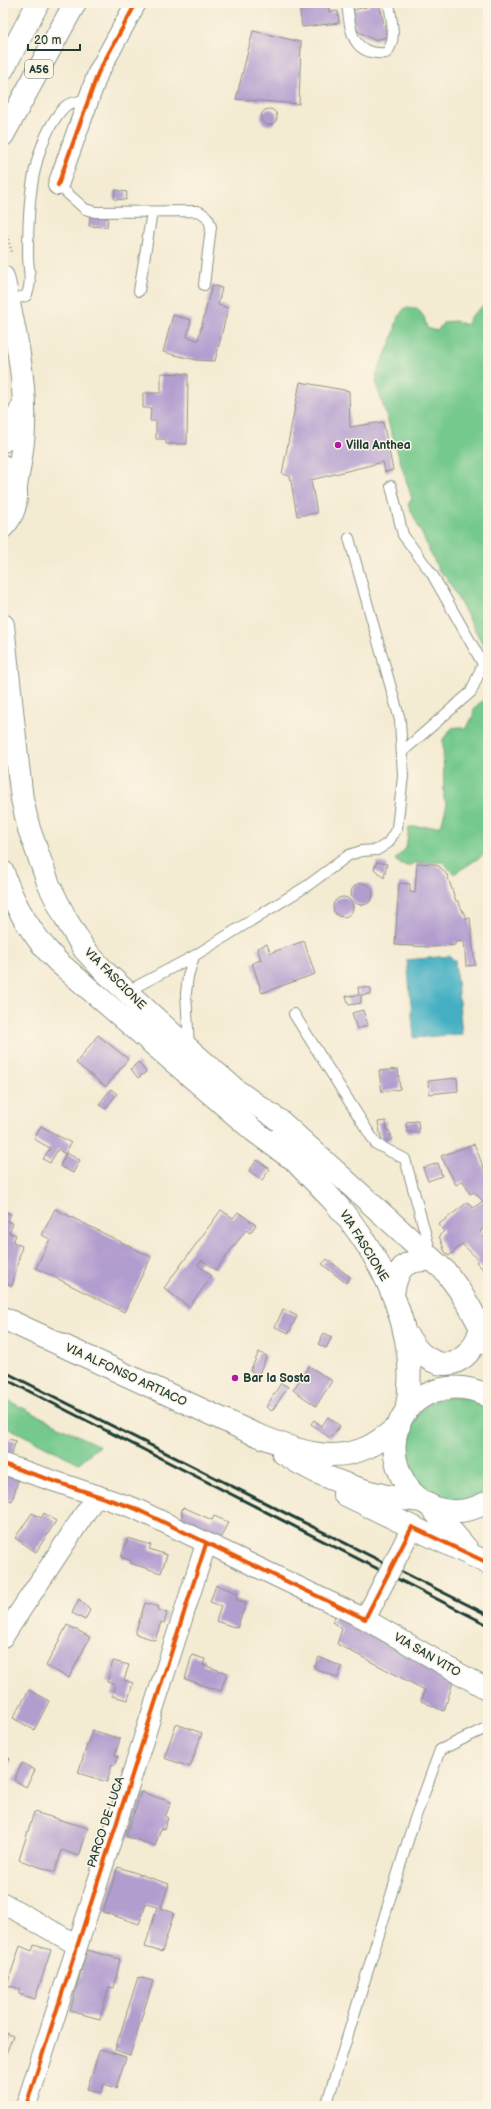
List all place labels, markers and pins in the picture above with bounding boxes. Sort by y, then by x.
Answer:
place label: Villa Anthea [346,438,411,453]
marker: Villa Anthea [333,440,343,450]
place label: Bar la Sosta [243,1371,310,1386]
marker: Bar la Sosta [230,1373,240,1383]

